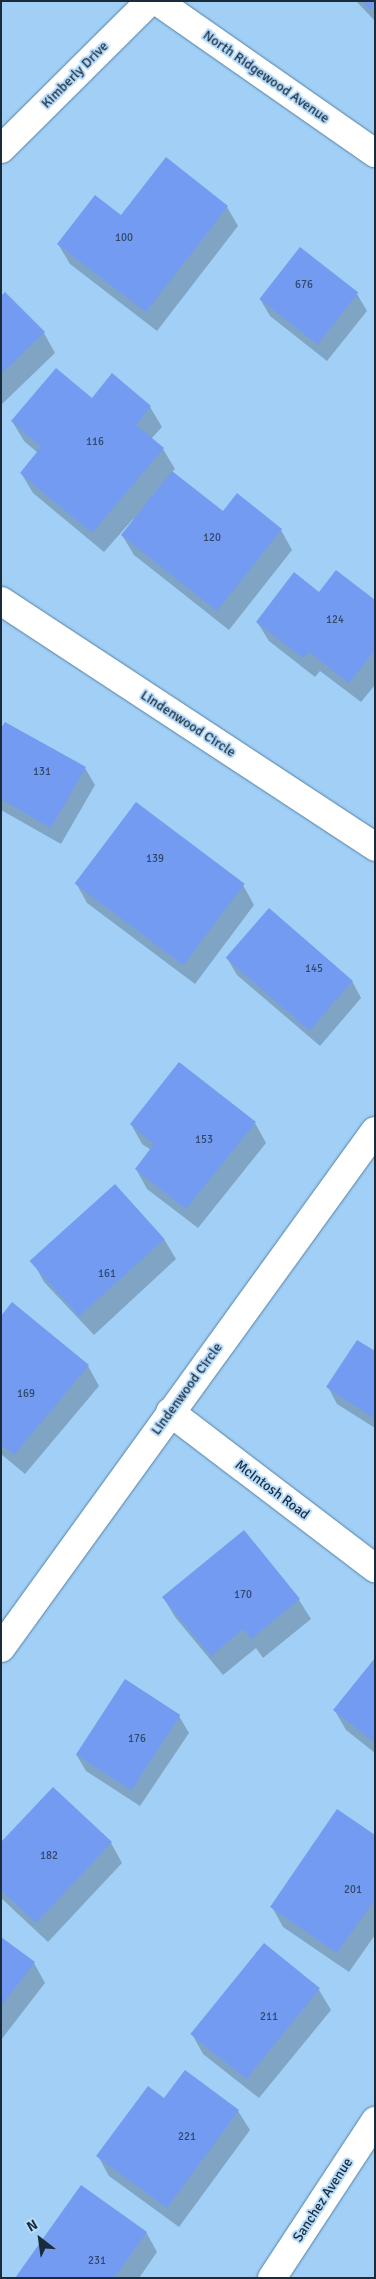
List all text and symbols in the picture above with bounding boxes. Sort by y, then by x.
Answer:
street label: North Ridgewood Avenue [200,27,332,127]
street label: Kimberly Drive [38,38,112,112]
house number: 100 [115,231,133,245]
house number: 676 [295,278,313,292]
house number: 116 [86,435,104,449]
house number: 120 [203,531,221,545]
house number: 124 [326,613,344,627]
street label: Lindenwood Circle [137,687,239,761]
house number: 131 [33,765,51,779]
house number: 139 [146,852,164,866]
house number: 145 [305,962,323,976]
house number: 153 [195,1133,213,1147]
house number: 161 [98,1267,116,1281]
street label: Lindenwood Circle [148,1340,226,1438]
house number: 169 [17,1387,35,1401]
street label: McIntosh Road [232,1457,312,1523]
house number: 170 [234,1588,252,1602]
house number: 176 [128,1732,146,1746]
house number: 182 [40,1849,58,1863]
house number: 201 [344,1883,362,1897]
house number: 211 [260,2010,278,2024]
house number: 221 [178,2130,196,2144]
street label: Sanchez Avenue [290,2155,356,2245]
north arrow [15,2214,65,2264]
text: N [24,2216,41,2235]
house number: 231 [88,2254,106,2268]

